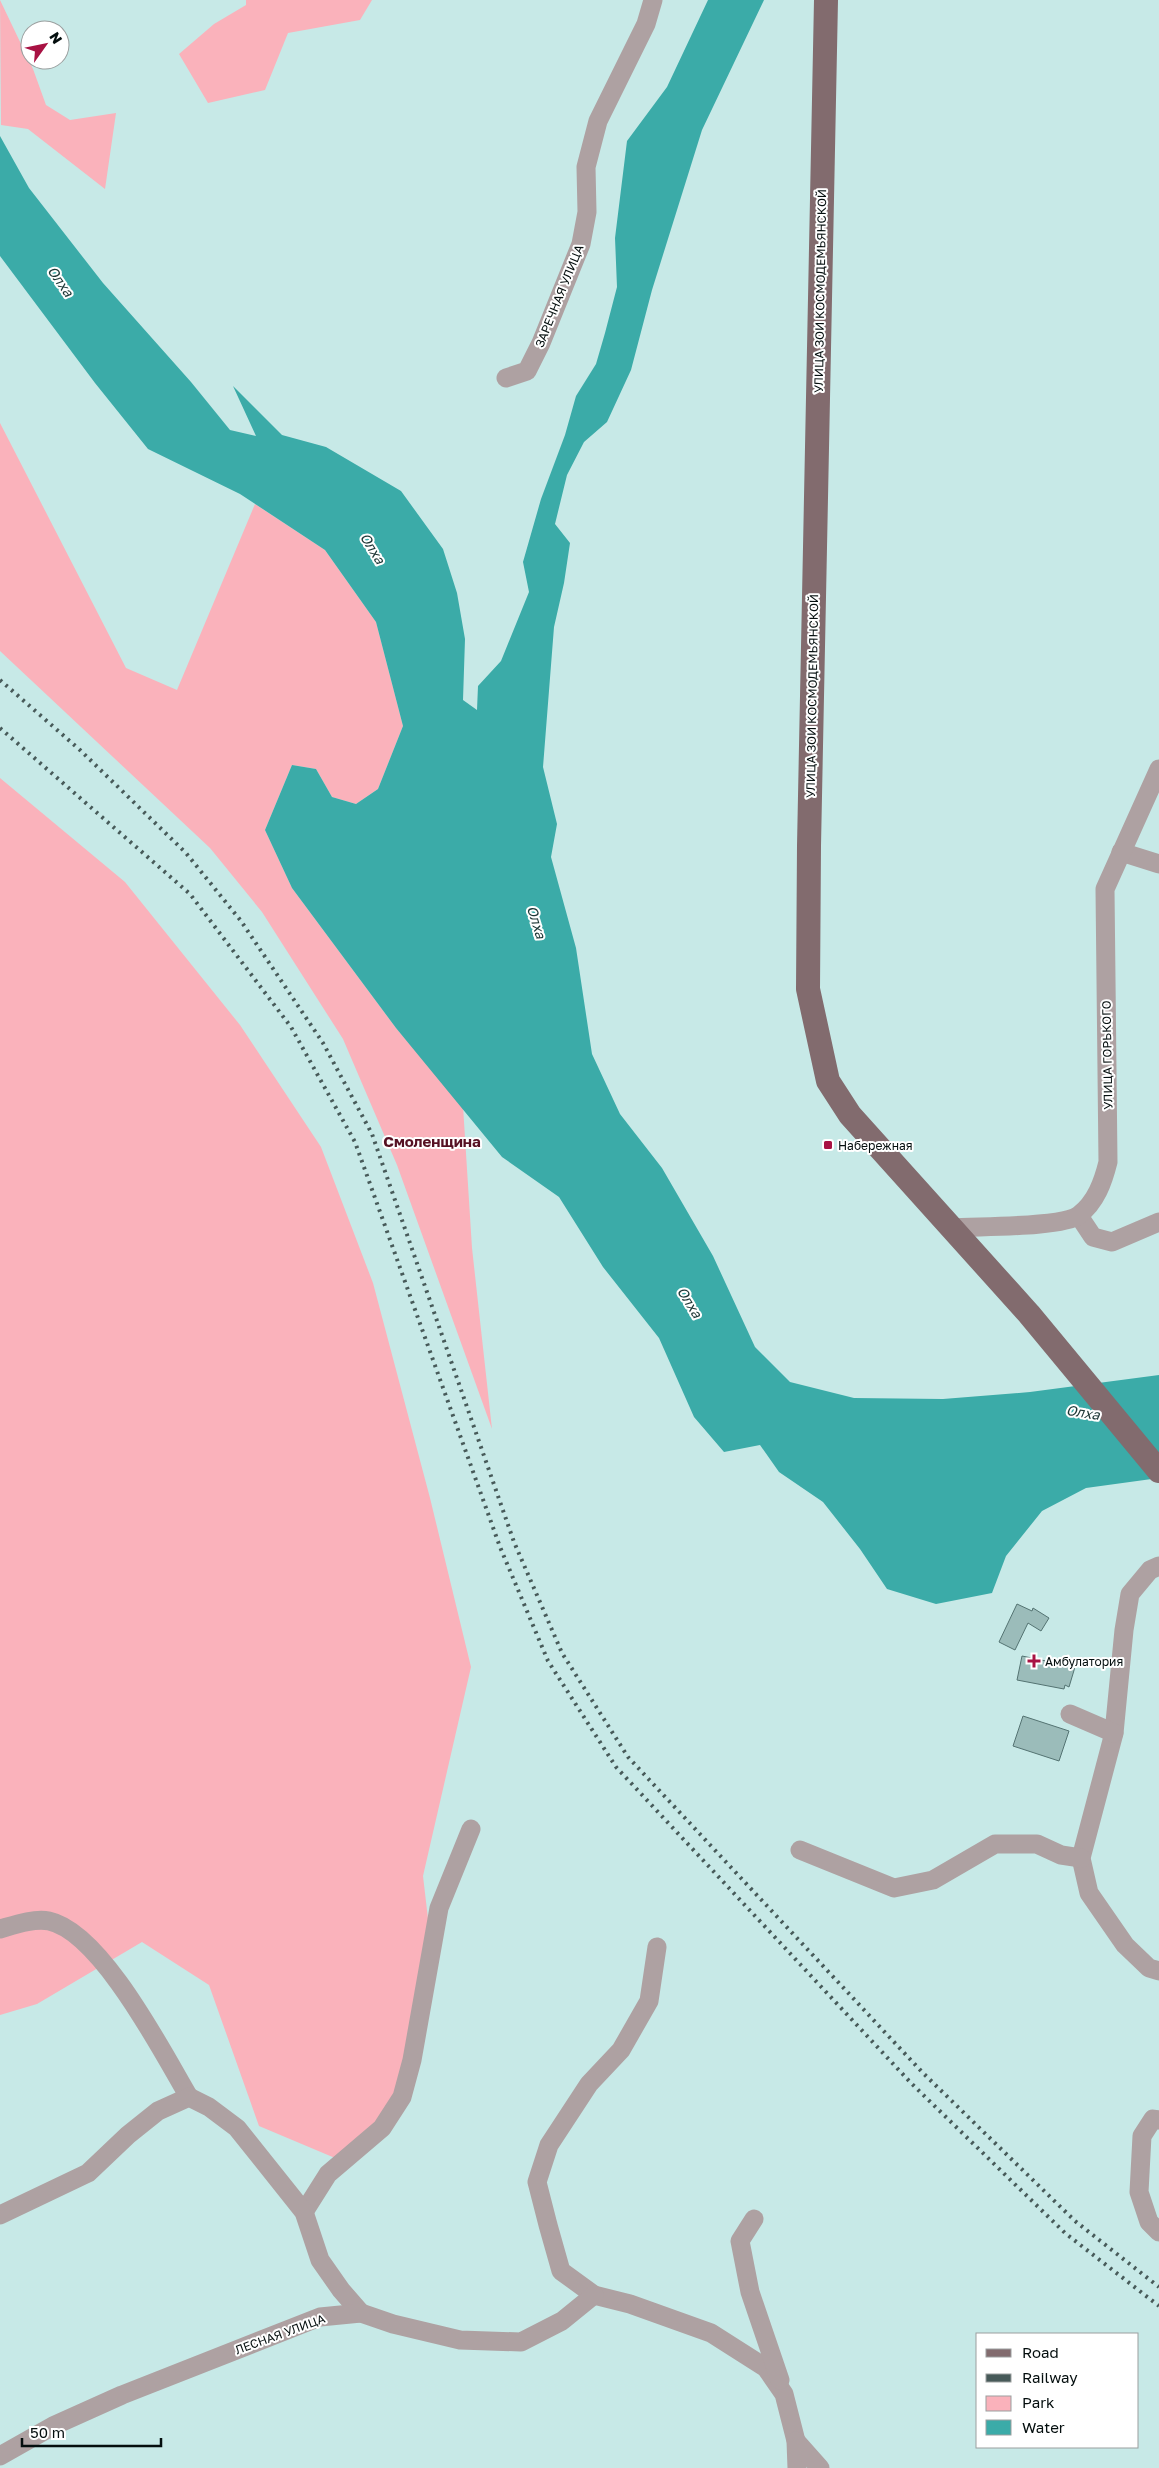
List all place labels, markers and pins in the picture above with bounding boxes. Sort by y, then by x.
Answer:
place label: Набережная [838,1138,913,1153]
marker: Набережная [822,1139,834,1151]
marker: Амбулатория [1027,1654,1041,1668]
place label: Амбулатория [1045,1654,1123,1669]

